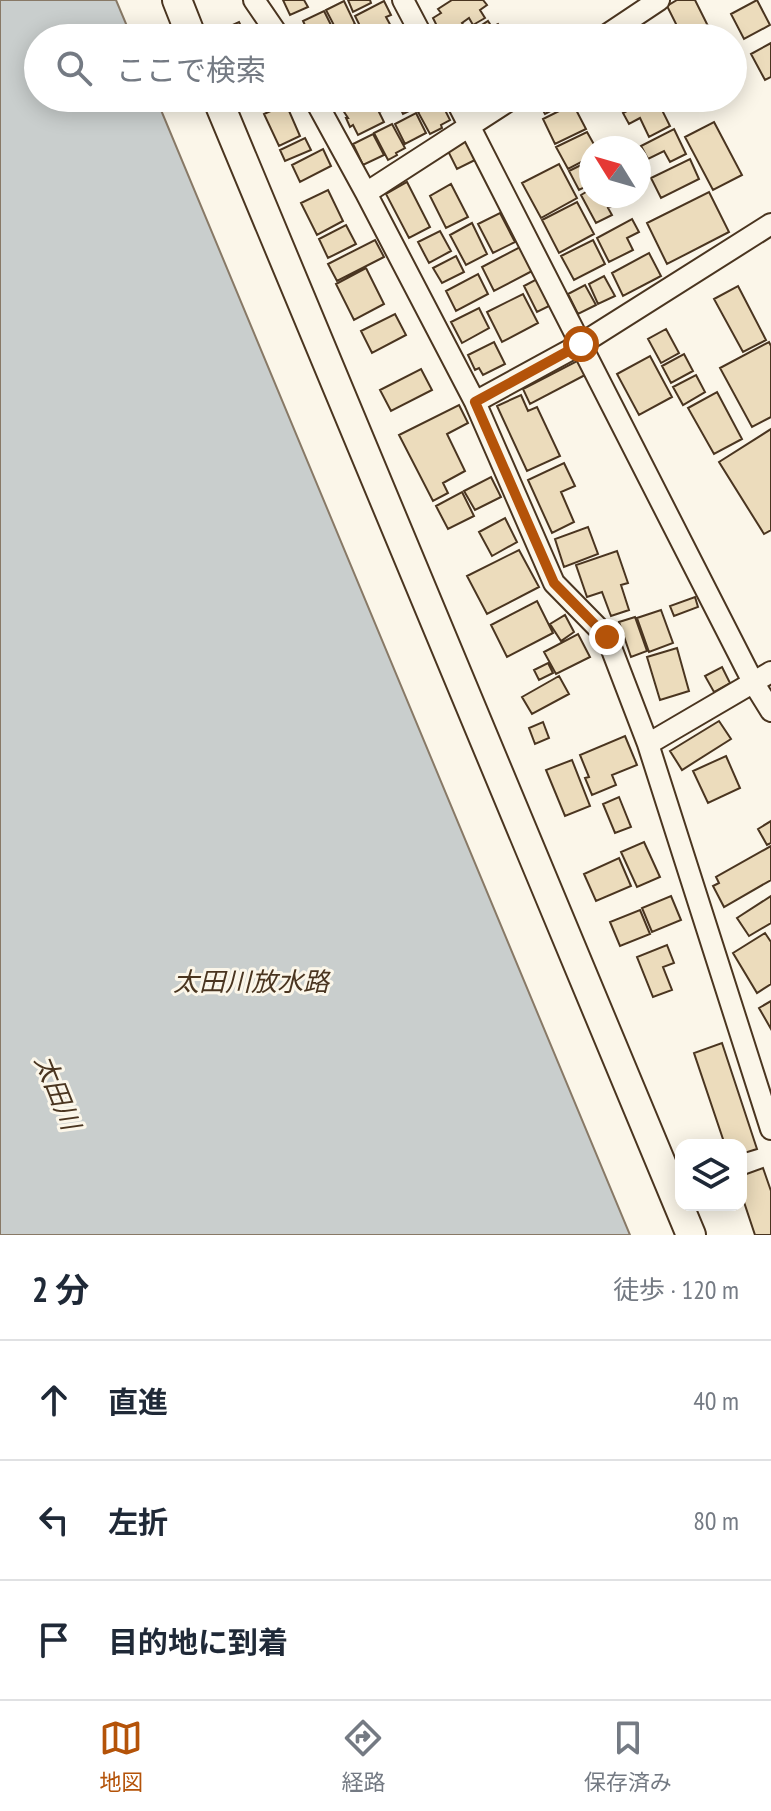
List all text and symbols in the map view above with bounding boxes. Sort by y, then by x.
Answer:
search box [24,24,747,112]
icon: search [52,46,96,90]
text: ここで検索 [116,50,266,89]
north arrow [579,136,651,208]
route start [563,326,599,362]
route end [589,619,625,655]
water label: 太田川放水路 [173,965,331,998]
water label: 太田川 [28,1050,89,1137]
map controls [675,1139,747,1211]
button: layers [675,1139,747,1211]
text: 2 分 [32,1267,89,1311]
text: 徒歩 · 120 m [613,1273,739,1306]
icon: ahead [32,1378,76,1422]
text: 直進 [108,1382,168,1421]
text: 40 m [693,1384,739,1417]
icon: left [32,1498,76,1542]
text: 左折 [108,1502,168,1541]
text: 80 m [693,1504,739,1537]
icon: arrive [32,1618,76,1662]
text: 目的地に到着 [108,1622,288,1661]
tab: 地図 [99,1716,143,1796]
tab: 経路 [341,1716,386,1796]
tab: 保存済み [584,1716,672,1796]

